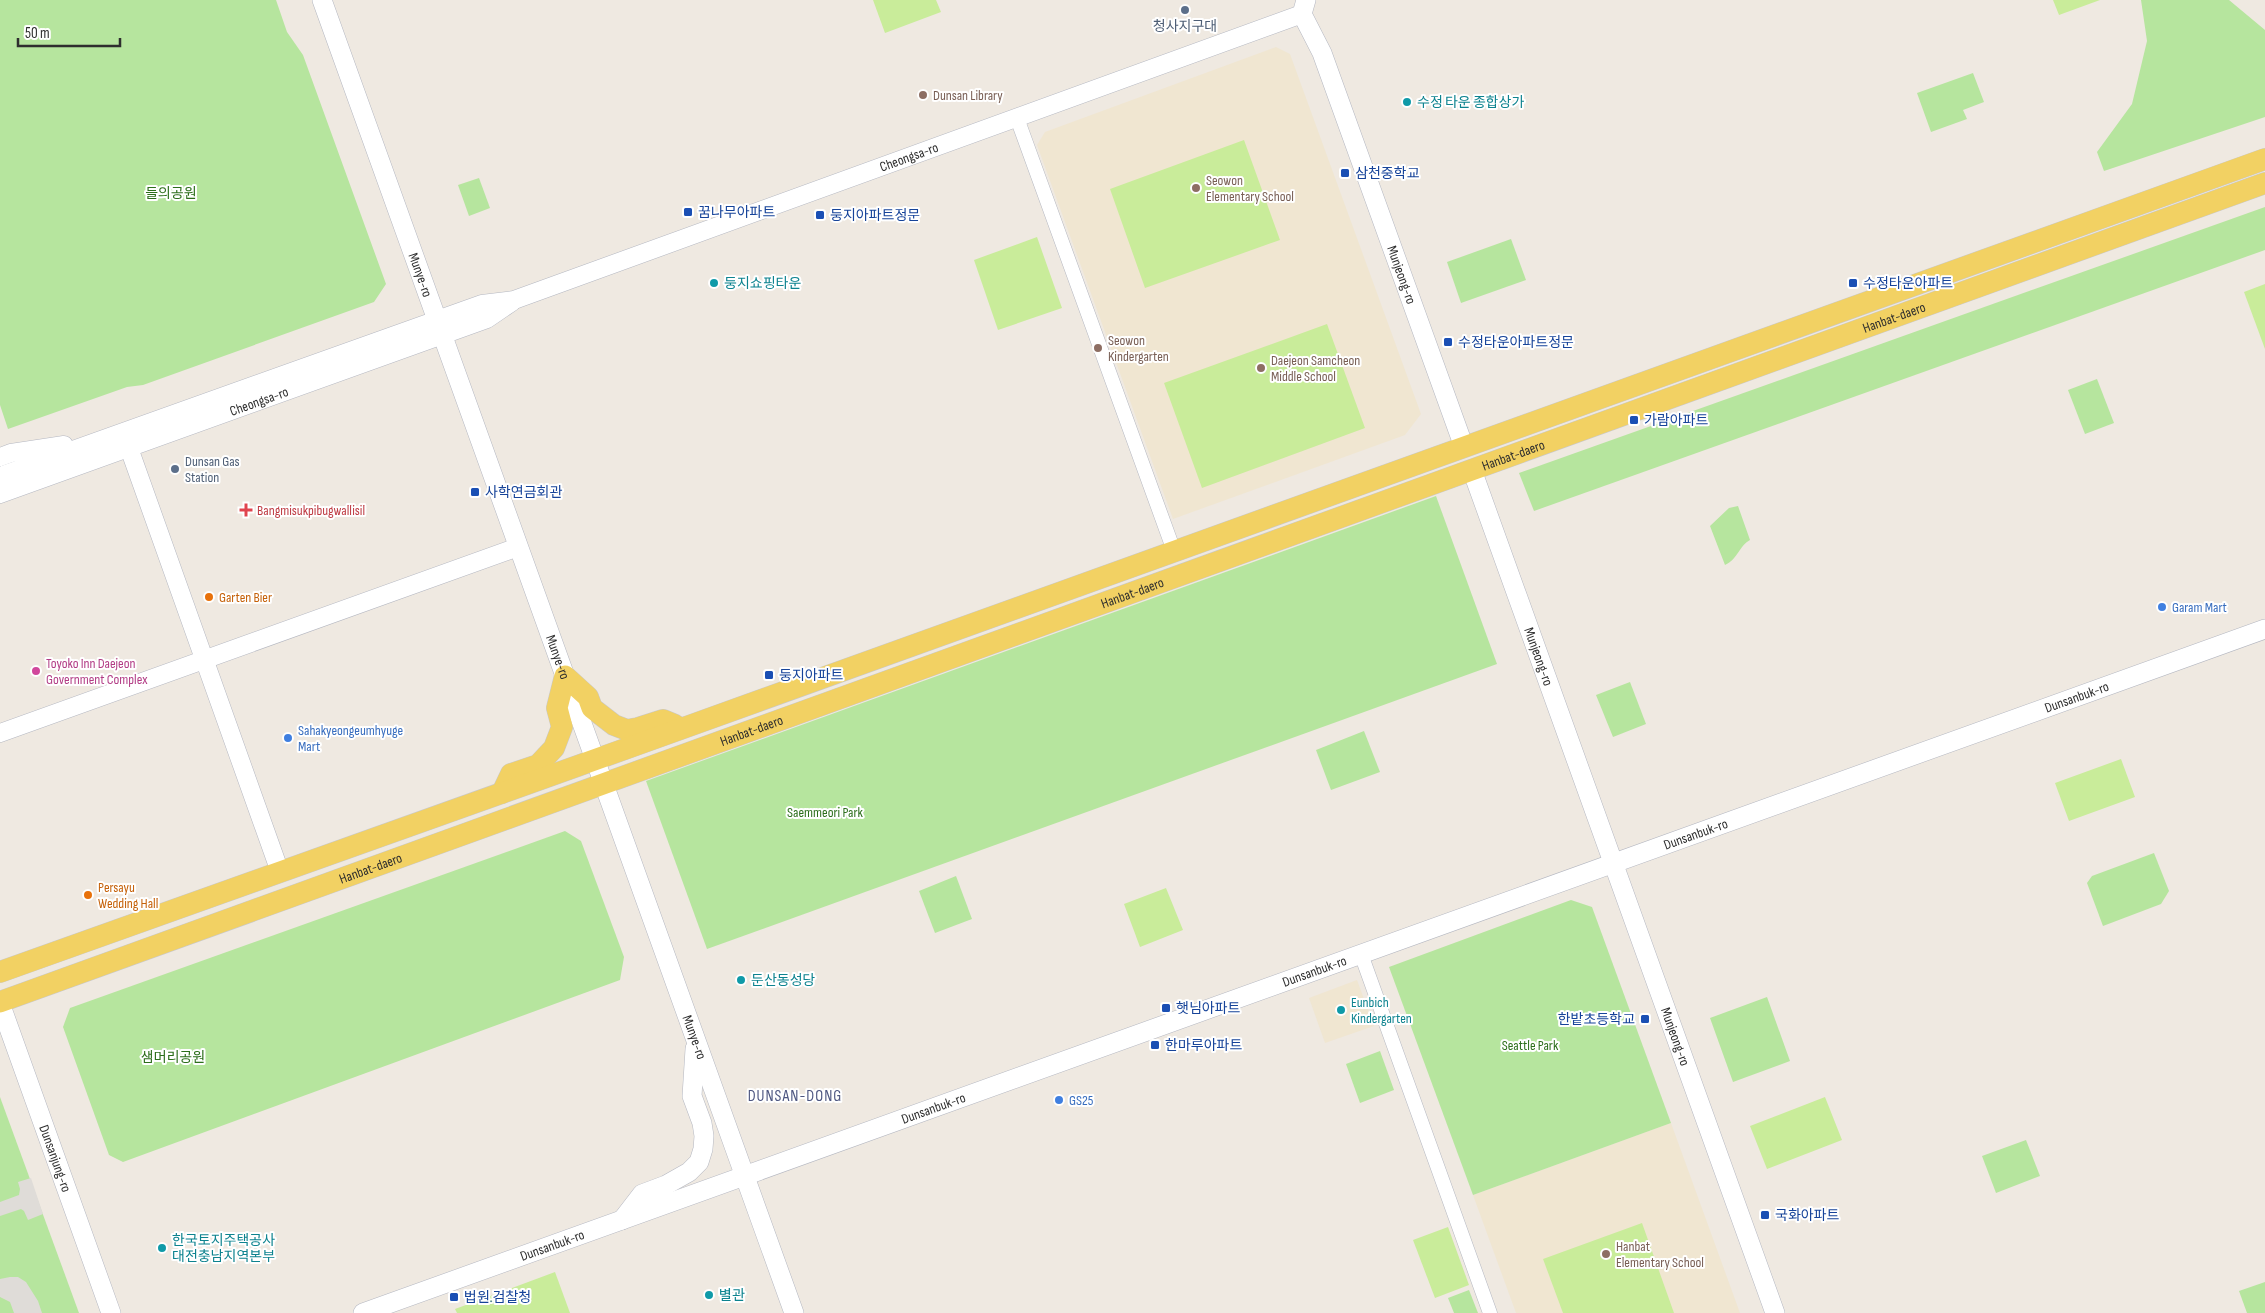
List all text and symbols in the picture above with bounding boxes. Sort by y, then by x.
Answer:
marker: 청사지구대 [1179,4,1191,16]
scale bar [18,15,120,47]
place label: 청사지구대 [1153,18,1217,35]
text: 50 m [25,24,50,43]
place label: Dunsan Library [933,87,1003,104]
marker: Dunsan Library [917,89,929,101]
place label: 수정 타운 종합상가 [1417,94,1525,111]
marker: 수정 타운 종합상가 [1401,96,1413,108]
street label: Cheongsa-ro [877,139,941,176]
place label: 삼천중학교 [1355,165,1420,182]
marker: 삼천중학교 [1339,167,1351,179]
place label: Seowon Elementary School [1206,172,1294,205]
marker: Seowon Elementary School [1190,182,1202,194]
park label: 들의공원 [145,185,197,202]
place label: 꿈나무아파트 [698,204,775,221]
marker: 꿈나무아파트 [682,206,694,218]
place label: 둥지아파트정문 [830,207,920,224]
marker: 둥지아파트정문 [814,209,826,221]
street label: Munjeong-ro [1383,243,1420,306]
street label: Munye-ro [405,251,436,300]
place label: 둥지쇼핑타운 [724,275,801,292]
place label: 수정타운아파트 [1863,275,1953,292]
marker: 둥지쇼핑타운 [708,277,720,289]
marker: 수정타운아파트 [1847,277,1859,289]
street label: Hanbat-daero [1860,298,1928,337]
place label: Seowon Kindergarten [1108,332,1169,365]
place label: 수정타운아파트정문 [1458,334,1574,351]
marker: 수정타운아파트정문 [1442,336,1454,348]
marker: Seowon Kindergarten [1092,342,1104,354]
place label: Daejeon Samcheon Middle School [1271,352,1360,385]
marker: Daejeon Samcheon Middle School [1255,362,1267,374]
street label: Cheongsa-ro [227,383,291,420]
place label: 가람아파트 [1644,412,1709,429]
marker: 가람아파트 [1628,414,1640,426]
street label: Hanbat-daero [1480,436,1547,474]
place label: Dunsan Gas Station [185,453,240,486]
marker: Dunsan Gas Station [169,463,181,475]
place label: 사학연금회관 [485,484,562,501]
marker: 사학연금회관 [469,486,481,498]
place label: Bangmisukpibugwallisil [257,502,365,519]
marker: Bangmisukpibugwallisil [239,503,253,517]
street label: Hanbat-daero [1099,574,1166,612]
place label: Garten Bier [219,589,272,606]
marker: Garten Bier [203,591,215,603]
place label: Garam Mart [2172,599,2227,616]
marker: Garam Mart [2156,601,2168,613]
street label: Munjeong-ro [1520,625,1557,688]
street label: Munye-ro [542,633,573,682]
place label: Toyoko Inn Daejeon Government Complex [46,655,148,688]
marker: Toyoko Inn Daejeon Government Complex [30,665,42,677]
place label: 둥지아파트 [779,667,844,684]
marker: 둥지아파트 [763,669,775,681]
street label: Dunsanbuk-ro [2042,678,2111,717]
street label: Hanbat-daero [718,712,785,750]
place label: Sahakyeongeumhyuge Mart [298,722,403,755]
marker: Sahakyeongeumhyuge Mart [282,732,294,744]
park label: Saemmeori Park [787,804,864,821]
street label: Dunsanbuk-ro [1661,815,1730,854]
street label: Hanbat-daero [337,849,405,888]
place label: Persayu Wedding Hall [98,879,158,912]
marker: Persayu Wedding Hall [82,889,94,901]
street label: Dunsanbuk-ro [1280,952,1349,991]
place label: 둔산동성당 [751,972,816,989]
marker: 둔산동성당 [735,974,747,986]
place label: Eunbich Kindergarten [1351,994,1412,1027]
place label: 햇님아파트 [1176,1000,1241,1017]
marker: 햇님아파트 [1160,1002,1172,1014]
marker: Eunbich Kindergarten [1335,1004,1347,1016]
street label: Munjeong-ro [1657,1005,1694,1068]
place label: 한밭초등학교 [1558,1011,1635,1028]
street label: Munye-ro [679,1013,710,1062]
marker: 한밭초등학교 [1639,1013,1651,1025]
place label: 한마루아파트 [1165,1037,1242,1054]
park label: Seattle Park [1502,1037,1559,1054]
marker: 한마루아파트 [1149,1039,1161,1051]
park label: 샘머리공원 [141,1049,205,1066]
district label: DUNSAN-DONG [748,1087,842,1106]
street label: Dunsanbuk-ro [899,1089,968,1128]
place label: GS25 [1069,1092,1094,1109]
marker: GS25 [1053,1094,1065,1106]
street label: Dunsanjung-ro [35,1123,75,1195]
place label: 국화아파트 [1775,1207,1840,1224]
marker: 국화아파트 [1759,1209,1771,1221]
street label: Dunsanbuk-ro [518,1226,587,1265]
place label: 한국토지주택공사 대전충남지역본부 [172,1232,275,1265]
place label: Hanbat Elementary School [1616,1238,1704,1271]
marker: 한국토지주택공사 대전충남지역본부 [156,1242,168,1254]
marker: Hanbat Elementary School [1600,1248,1612,1260]
place label: 별관 [719,1287,745,1304]
place label: 법원.검찰청 [464,1289,531,1306]
marker: 별관 [703,1289,715,1301]
marker: 법원.검찰청 [448,1291,460,1303]

